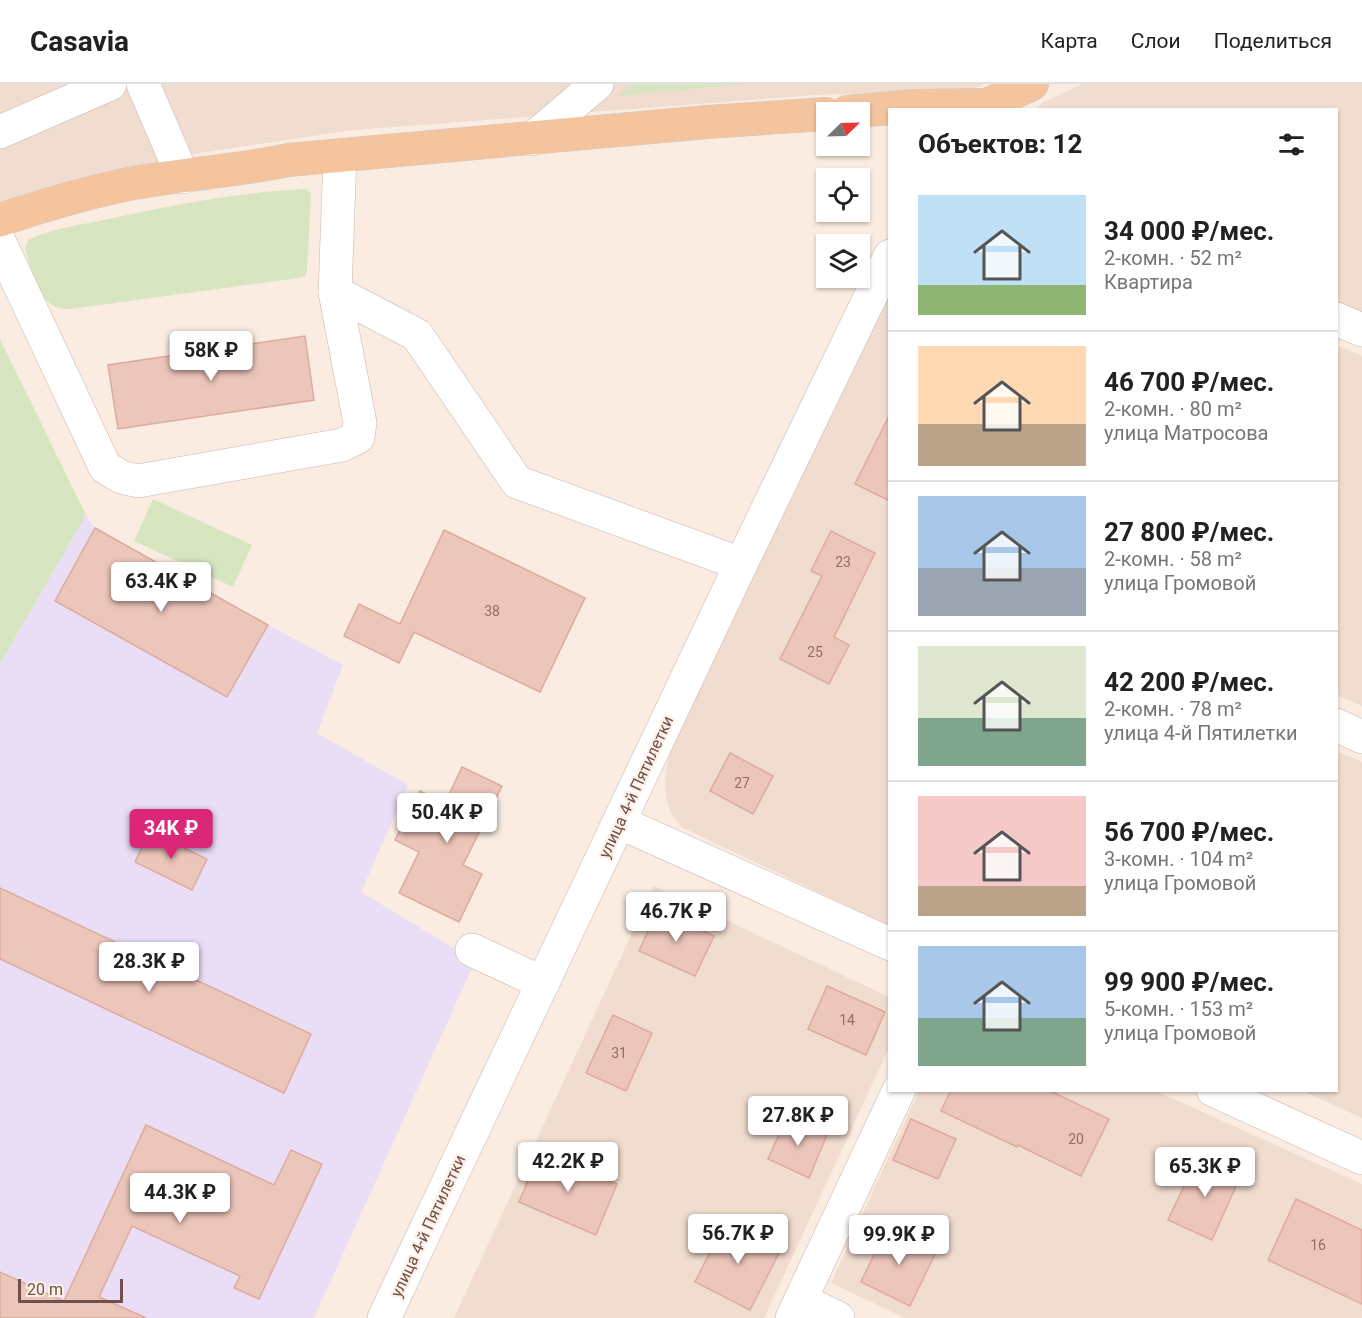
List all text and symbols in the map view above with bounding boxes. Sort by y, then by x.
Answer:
text: Casavia [30,25,129,58]
text: Карта [1041,29,1098,53]
text: Слои [1131,29,1181,53]
text: Поделиться [1214,29,1332,53]
north arrow [816,102,870,156]
map controls [816,102,870,288]
icon: filters [1275,128,1308,161]
text: Объектов: 12 [918,129,1082,159]
button: locate [816,168,870,222]
text: 34 000 ₽/мес. [1104,216,1274,246]
icon: home [966,219,1038,291]
button: layers [816,234,870,288]
text: 2-комн. · 52 m² [1104,246,1242,270]
text: Квартира [1104,270,1193,294]
pin: 58K ₽ [169,331,253,382]
text: 58K ₽ [184,338,238,362]
text: 46 700 ₽/мес. [1104,367,1274,397]
icon: home [966,370,1038,442]
text: 2-комн. · 80 m² [1104,397,1242,421]
text: улица Матросова [1104,421,1269,445]
text: 27 800 ₽/мес. [1104,517,1274,547]
icon: home [966,520,1038,592]
text: 2-комн. · 58 m² [1104,547,1242,571]
house number: 23 [835,554,851,570]
pin: 63.4K ₽ [106,562,216,613]
text: 63.4K ₽ [125,569,197,593]
text: улица Громовой [1104,571,1256,595]
house number: 38 [484,603,500,619]
house number: 25 [807,644,823,660]
text: 42 200 ₽/мес. [1104,667,1274,697]
icon: home [966,670,1038,742]
text: 2-комн. · 78 m² [1104,697,1242,721]
street label: улица 4-й Пятилетки [595,713,677,861]
text: улица 4-й Пятилетки [1104,721,1298,745]
house number: 27 [734,775,750,791]
pin: 50.4K ₽ [392,793,502,844]
text: 50.4K ₽ [411,800,483,824]
pin: 34K ₽ [129,809,213,860]
text: 34K ₽ [144,816,198,840]
text: 56 700 ₽/мес. [1104,817,1274,847]
icon: home [966,820,1038,892]
text: 3-комн. · 104 m² [1104,847,1253,871]
text: улица Громовой [1104,871,1256,895]
pin: 46.7K ₽ [621,892,731,943]
text: 46.7K ₽ [640,899,712,923]
pin: 28.3K ₽ [94,942,204,993]
text: 28.3K ₽ [113,949,185,973]
text: 99 900 ₽/мес. [1104,967,1274,997]
icon: home [966,970,1038,1042]
text: 5-комн. · 153 m² [1104,997,1253,1021]
house number: 14 [839,1012,855,1028]
text: улица Громовой [1104,1021,1256,1045]
house number: 31 [611,1045,627,1061]
pin: 27.8K ₽ [743,1096,853,1147]
text: 27.8K ₽ [762,1103,834,1127]
house number: 20 [1068,1131,1084,1147]
pin: 42.2K ₽ [513,1142,623,1193]
pin: 65.3K ₽ [1150,1147,1260,1198]
text: 42.2K ₽ [532,1149,604,1173]
street label: улица 4-й Пятилетки [387,1152,469,1300]
text: 65.3K ₽ [1169,1154,1241,1178]
pin: 44.3K ₽ [125,1173,235,1224]
text: 44.3K ₽ [144,1180,216,1204]
pin: 56.7K ₽ [683,1214,793,1265]
pin: 99.9K ₽ [844,1215,954,1266]
text: 56.7K ₽ [702,1221,774,1245]
text: 99.9K ₽ [863,1222,935,1246]
house number: 16 [1310,1237,1326,1253]
scale bar [18,1276,123,1304]
text: 20 m [27,1280,63,1299]

